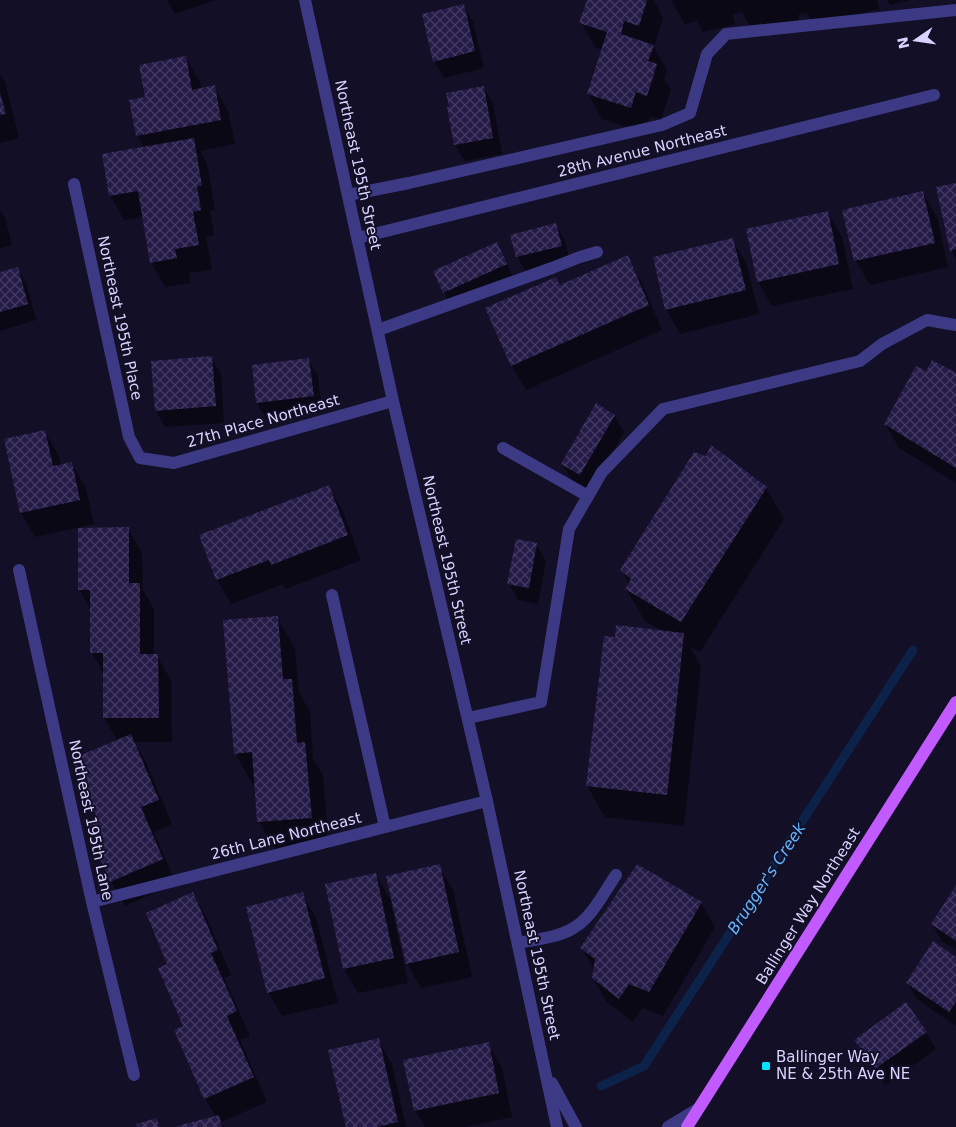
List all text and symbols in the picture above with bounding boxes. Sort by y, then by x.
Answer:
north arrow [891,15,941,65]
text: N [894,35,912,50]
street label: Northeast 195th Street [331,78,385,252]
street label: 28th Avenue Northeast [555,121,729,181]
street label: Northeast 195th Place [94,234,146,402]
street label: 27th Place Northeast [185,391,342,451]
street label: Northeast 195th Street [419,474,475,647]
street label: Northeast 195th Lane [65,738,117,902]
street label: 26th Lane Northeast [209,809,363,863]
water label: Brugger's Creek [723,818,810,938]
street label: Ballinger Way Northeast [752,824,864,988]
street label: Northeast 195th Street [510,868,564,1042]
place label: Ballinger Way NE & 25th Ave NE [776,1048,910,1083]
marker: Ballinger Way NE & 25th Ave NE [760,1060,772,1072]

